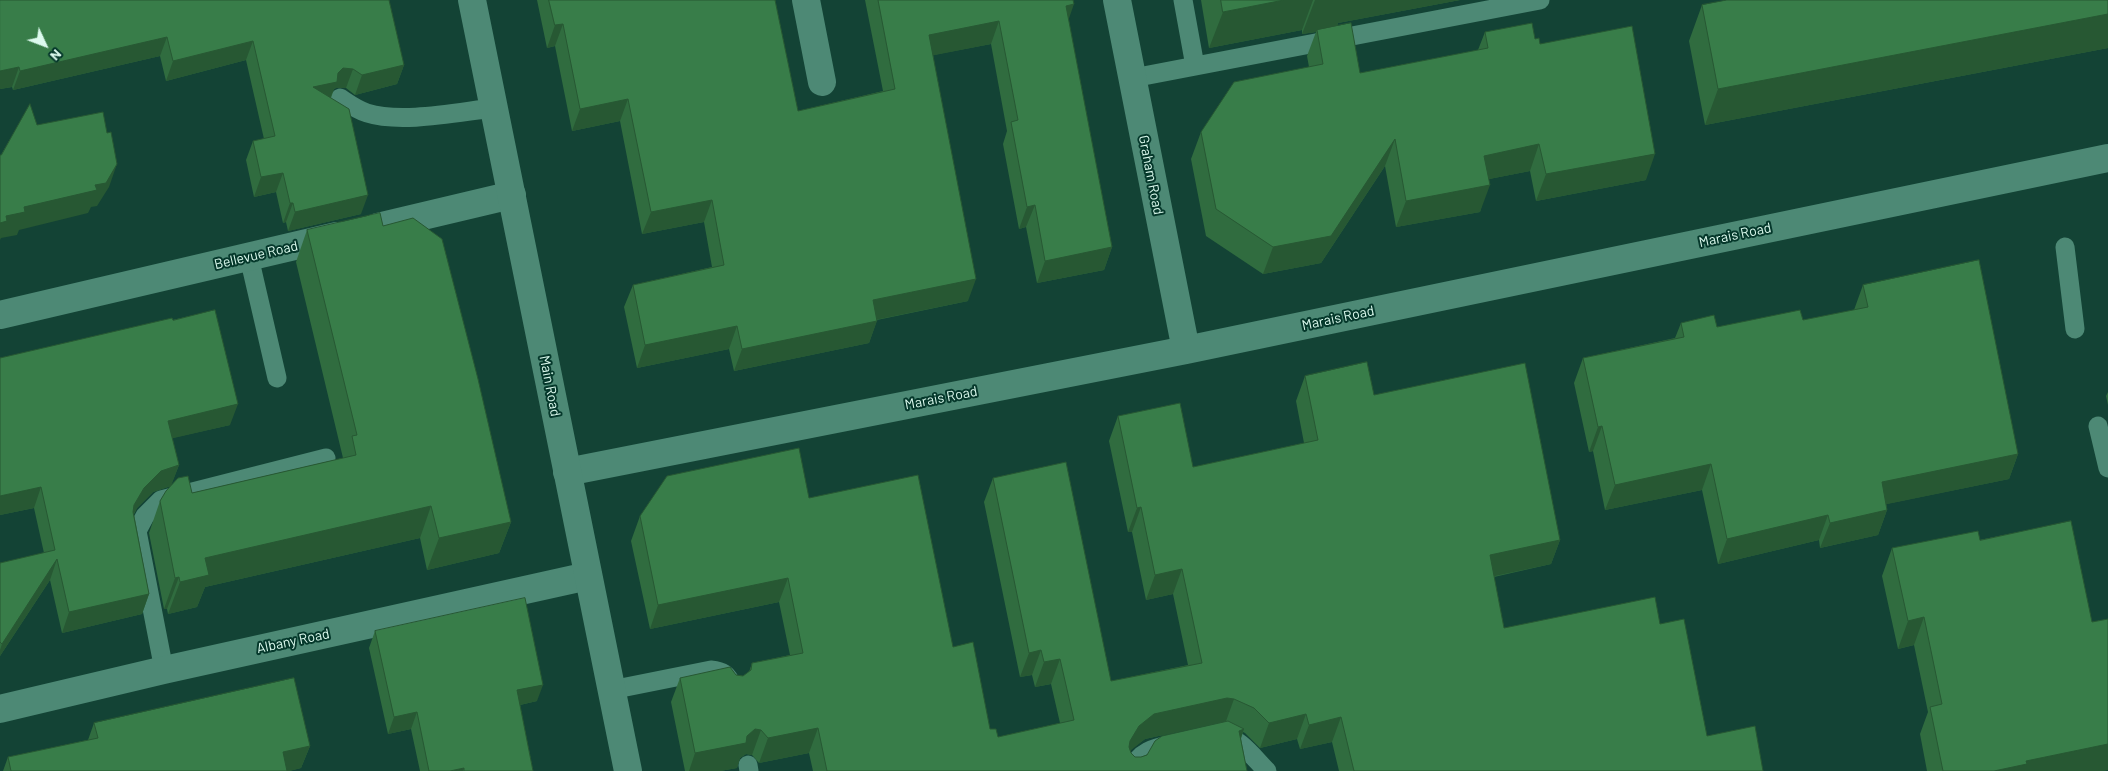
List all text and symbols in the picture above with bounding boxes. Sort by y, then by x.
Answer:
north arrow [20,20,70,70]
text: N [47,46,66,65]
street label: Graham Road [1135,134,1167,216]
street label: Marais Road [1697,219,1773,251]
street label: Bellevue Road [213,237,299,273]
street label: Marais Road [1300,302,1376,334]
street label: Main Road [536,354,564,418]
street label: Marais Road [903,383,979,413]
street label: Albany Road [255,625,331,657]

